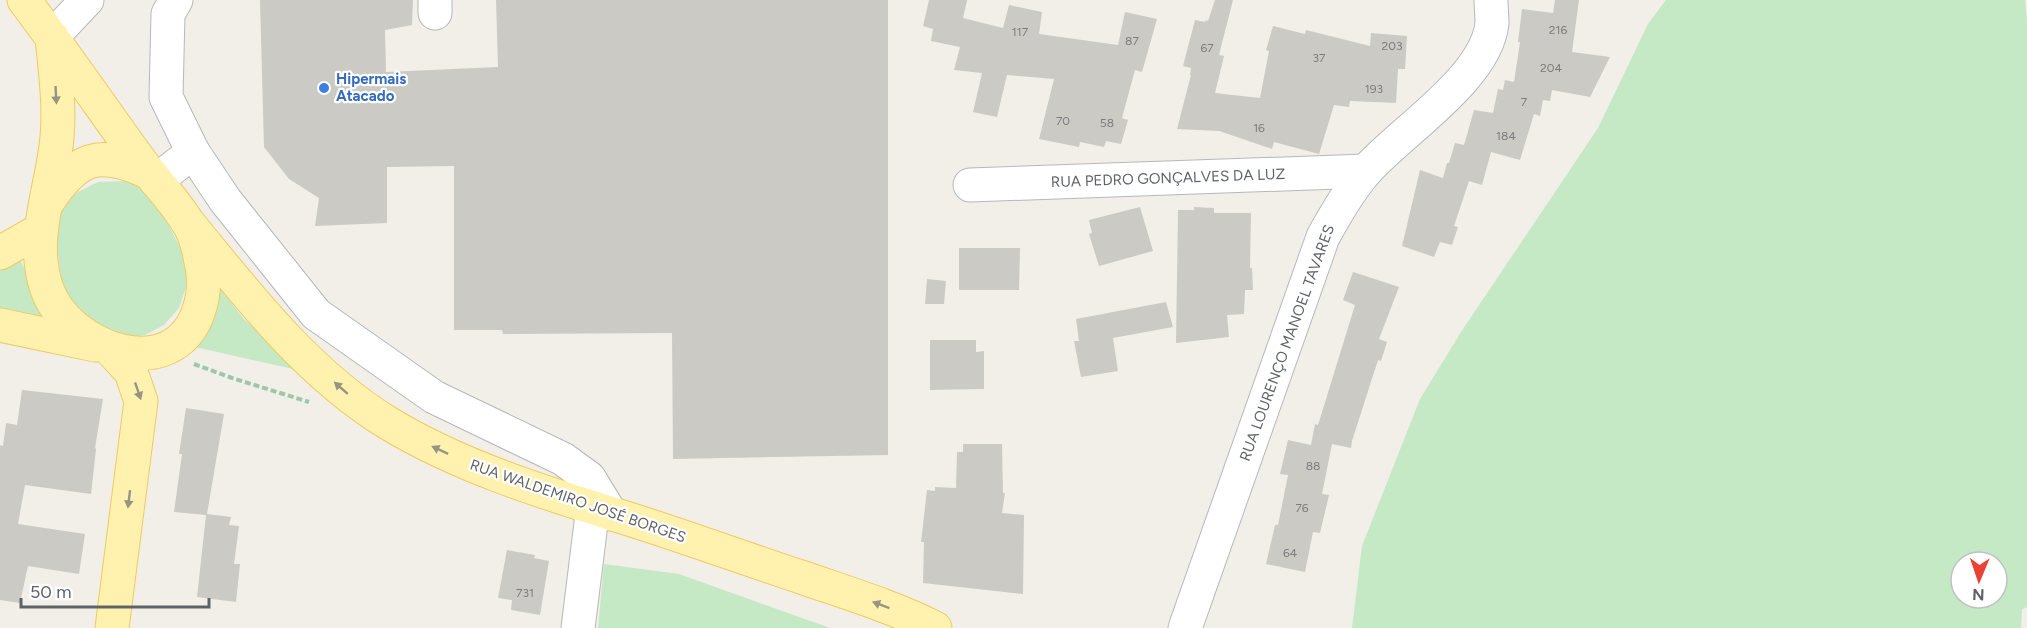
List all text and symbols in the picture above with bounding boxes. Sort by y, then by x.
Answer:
house number: 216 [1549,23,1567,37]
house number: 117 [1012,25,1029,39]
house number: 87 [1125,34,1139,48]
house number: 203 [1382,39,1402,53]
house number: 67 [1200,41,1214,55]
house number: 37 [1313,51,1326,65]
house number: 204 [1540,61,1562,75]
place label: Hipermais Atacado [336,70,406,105]
marker: Hipermais Atacado [317,81,331,95]
house number: 193 [1365,82,1383,96]
one-way arrow [52,86,61,105]
house number: 7 [1521,95,1528,109]
house number: 70 [1056,114,1070,128]
house number: 58 [1100,116,1114,130]
house number: 16 [1253,121,1265,135]
house number: 184 [1496,129,1516,143]
street label: RUA PEDRO GONÇALVES DA LUZ [1051,165,1285,191]
street label: RUA LOURENÇO MANOEL TAVARES [1236,222,1338,464]
one-way arrow [133,382,143,400]
one-way arrow [334,382,349,395]
one-way arrow [431,445,448,454]
street label: RUA WALDEMIRO JOSÉ BORGES [468,455,688,547]
house number: 88 [1306,459,1320,473]
one-way arrow [124,489,133,508]
house number: 76 [1295,501,1309,515]
house number: 64 [1283,546,1298,560]
north arrow [1949,550,2009,610]
scale bar [21,571,208,609]
text: 50 m [30,581,72,603]
text: N [1972,585,1985,604]
house number: 731 [516,586,534,600]
one-way arrow [872,600,890,610]

